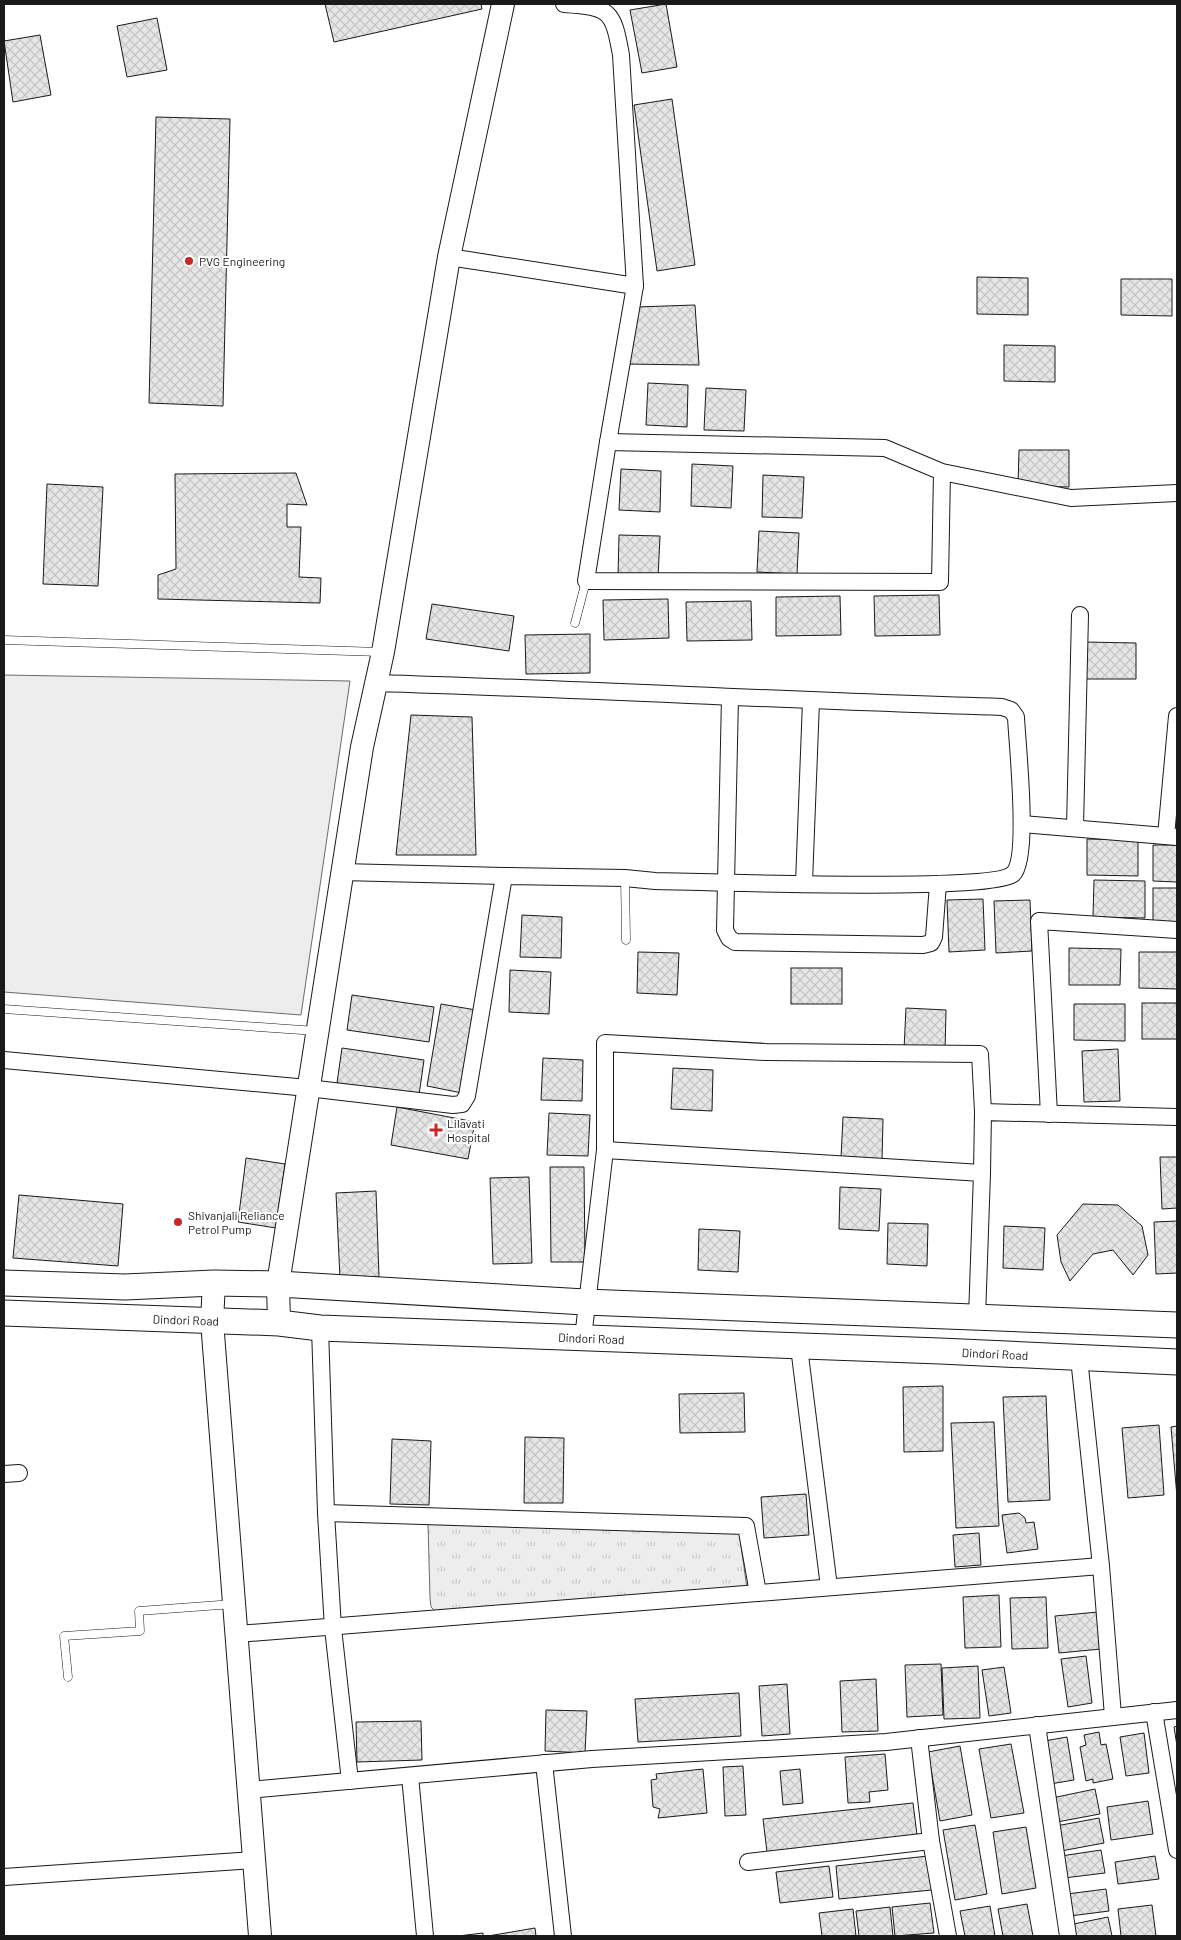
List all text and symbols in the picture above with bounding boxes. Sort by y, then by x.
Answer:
place label: PVG Engineering [199,254,285,268]
marker: PVG Engineering [183,255,195,267]
place label: Lilavati Hospital [447,1116,490,1144]
marker: Lilavati Hospital [429,1123,443,1137]
place label: Shivanjali Reliance Petrol Pump [188,1208,285,1236]
marker: Shivanjali Reliance Petrol Pump [172,1216,184,1228]
street label: Dindori Road [152,1311,219,1328]
street label: Dindori Road [558,1330,625,1346]
street label: Dindori Road [962,1345,1029,1362]

